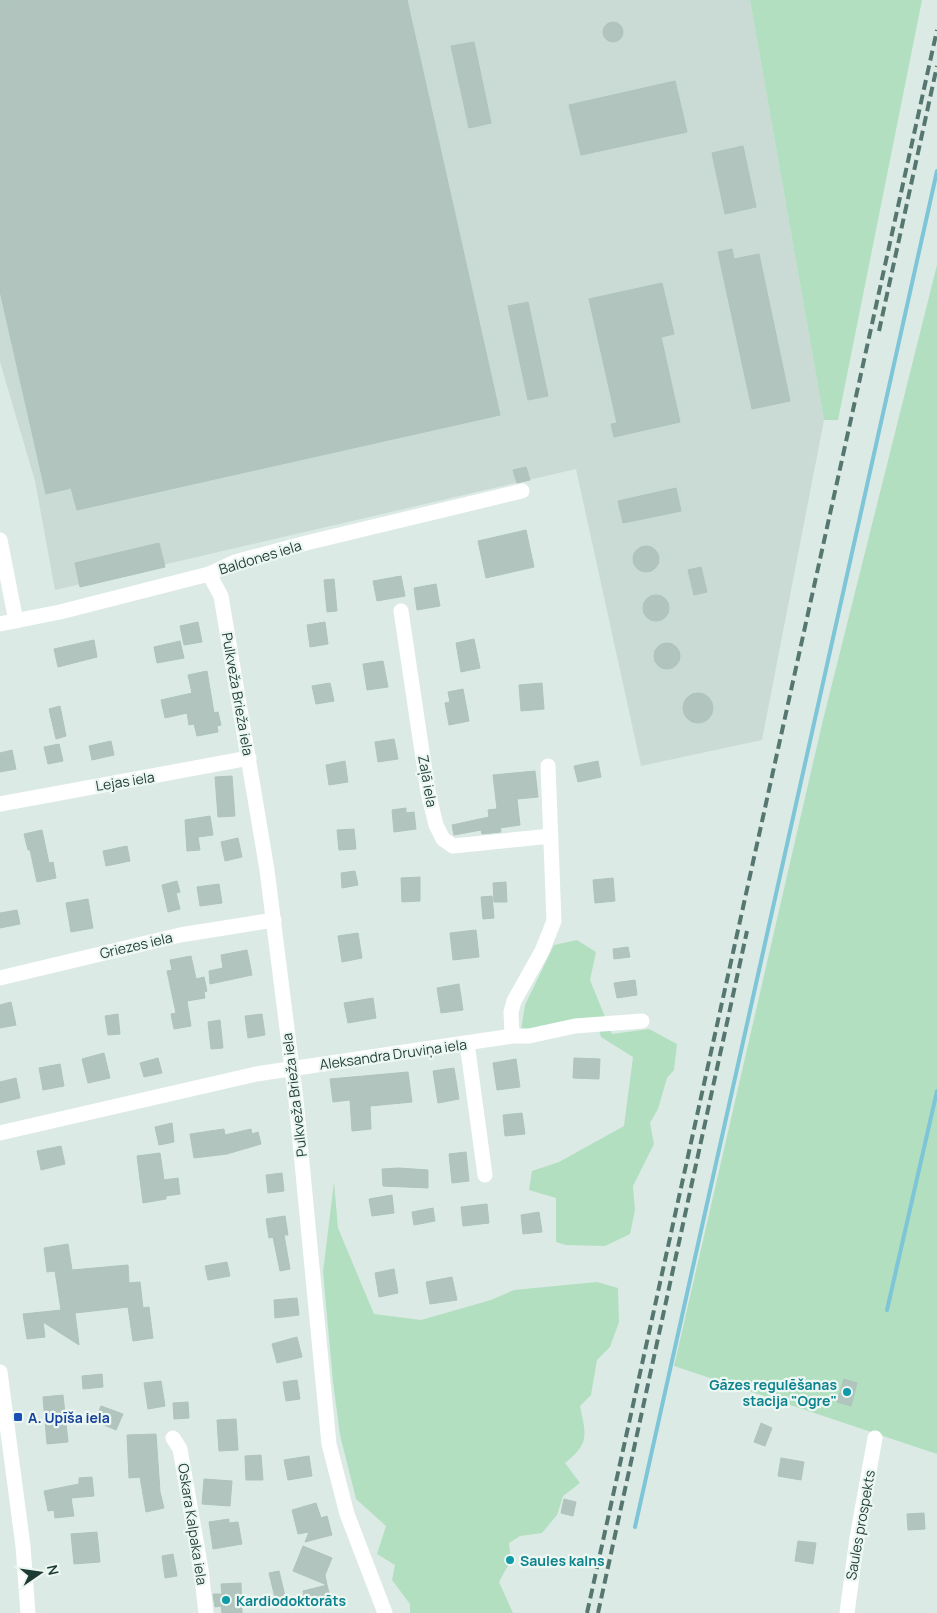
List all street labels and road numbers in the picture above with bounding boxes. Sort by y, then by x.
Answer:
street label: Baldones iela [216,535,304,579]
street label: Pulkveža Brieža iela [218,631,258,757]
street label: Zaļā iela [413,753,442,809]
street label: Lejas iela [94,767,156,795]
street label: Griezes iela [98,927,174,963]
street label: Pulkveža Brieža iela [277,1032,311,1158]
street label: Aleksandra Druviņa iela [318,1034,468,1075]
street label: Oskara Kalpaka iela [174,1462,212,1586]
street label: Saules prospekts [841,1468,879,1582]

